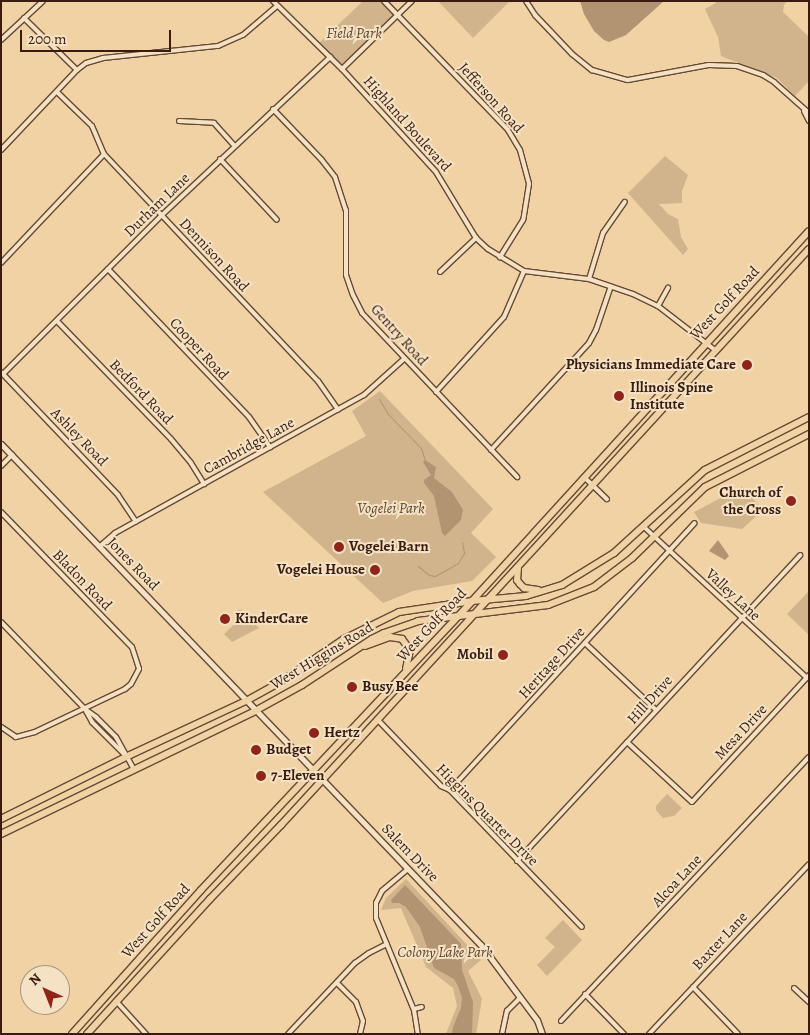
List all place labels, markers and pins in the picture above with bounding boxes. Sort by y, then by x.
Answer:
place label: Physicians Immediate Care [566,356,736,374]
marker: Physicians Immediate Care [740,358,754,372]
place label: Illinois Spine Institute [630,378,713,413]
marker: Illinois Spine Institute [612,389,626,403]
place label: Church of the Cross [719,483,781,518]
marker: Church of the Cross [785,495,797,507]
place label: Vogelei Barn [349,538,429,556]
marker: Vogelei Barn [333,541,345,553]
place label: Vogelei House [277,561,365,579]
marker: Vogelei House [369,564,381,576]
place label: KinderCare [235,610,308,628]
marker: KinderCare [219,613,231,625]
place label: Mobil [457,646,493,664]
marker: Mobil [497,649,509,661]
place label: Busy Bee [362,678,418,696]
marker: Busy Bee [346,681,358,693]
place label: Hertz [324,724,360,742]
marker: Hertz [308,727,320,739]
place label: Budget [266,741,311,759]
marker: Budget [250,744,262,756]
place label: 7-Eleven [271,767,324,785]
marker: 7-Eleven [255,770,267,782]

